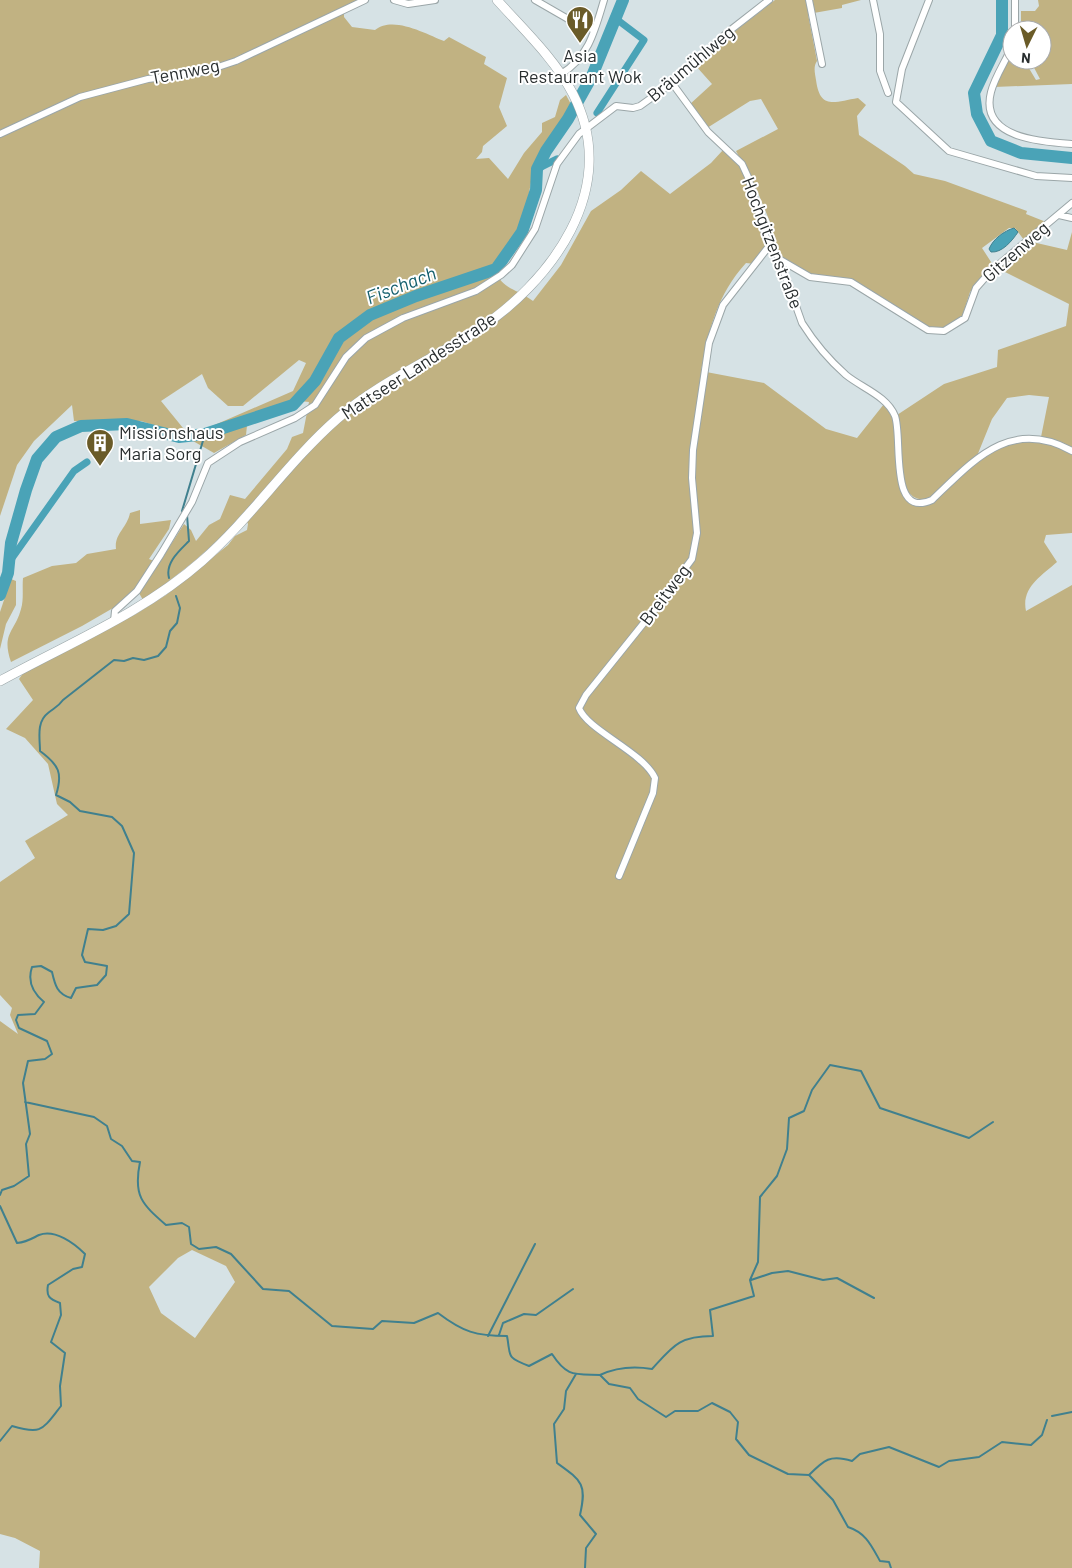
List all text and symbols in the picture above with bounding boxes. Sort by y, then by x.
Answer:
restaurant icon: Asia Restaurant Wok [565,5,595,44]
street label: Bräumühlweg [642,20,738,106]
north arrow [1002,20,1052,70]
place label: Asia Restaurant Wok [518,44,642,87]
text: N [1020,50,1031,67]
street label: Tennweg [148,54,221,88]
street label: Hochgitzenstraße [738,174,808,312]
street label: Gitzenweg [977,216,1053,286]
water label: Fischach [363,261,439,308]
street label: Mattseer Landesstraße [337,307,500,423]
place label: Missionshaus Maria Sorg [119,421,223,464]
building icon: Missionshaus Maria Sorg [85,428,115,467]
street label: Breitweg [634,560,694,629]

